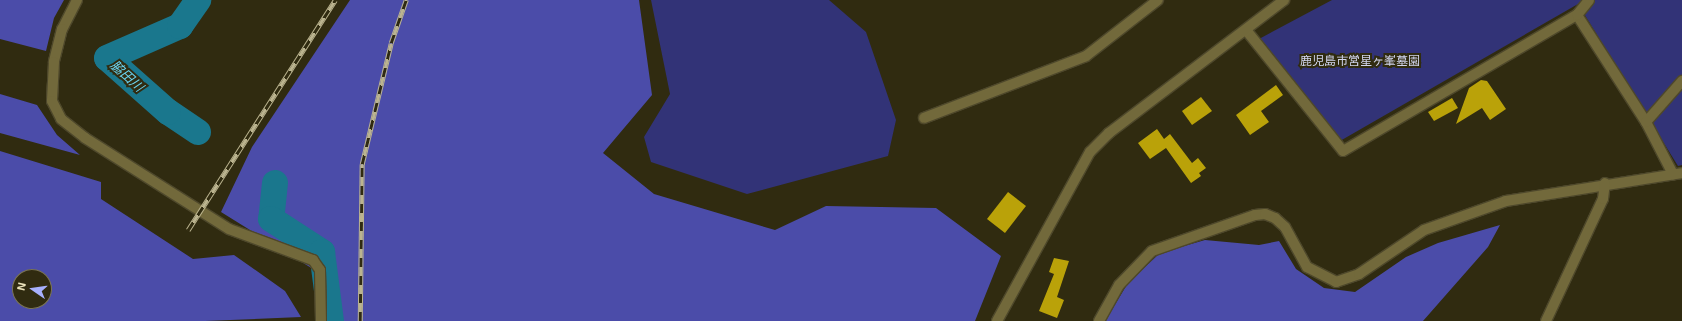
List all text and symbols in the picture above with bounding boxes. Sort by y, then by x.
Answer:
park label: 鹿児島市営星ヶ峯墓園 [1300,54,1420,68]
water label: 脇田川 [107,57,147,95]
north arrow [12,269,52,309]
text: N [14,281,28,292]

